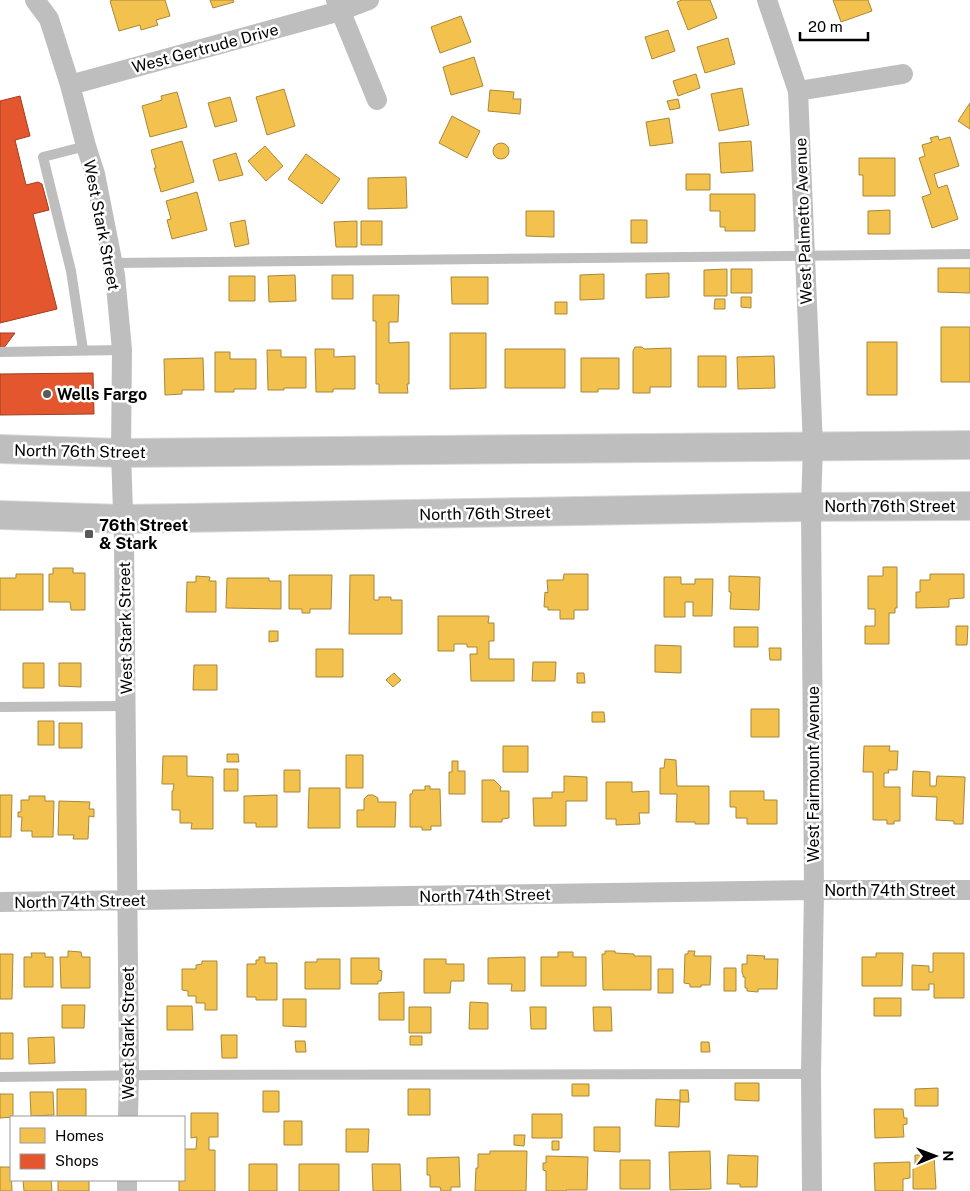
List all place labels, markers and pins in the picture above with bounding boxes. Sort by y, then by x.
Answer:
place label: Wells Fargo [57,385,147,404]
marker: Wells Fargo [41,388,53,400]
place label: 76th Street & Stark [99,516,188,553]
marker: 76th Street & Stark [83,528,95,540]

